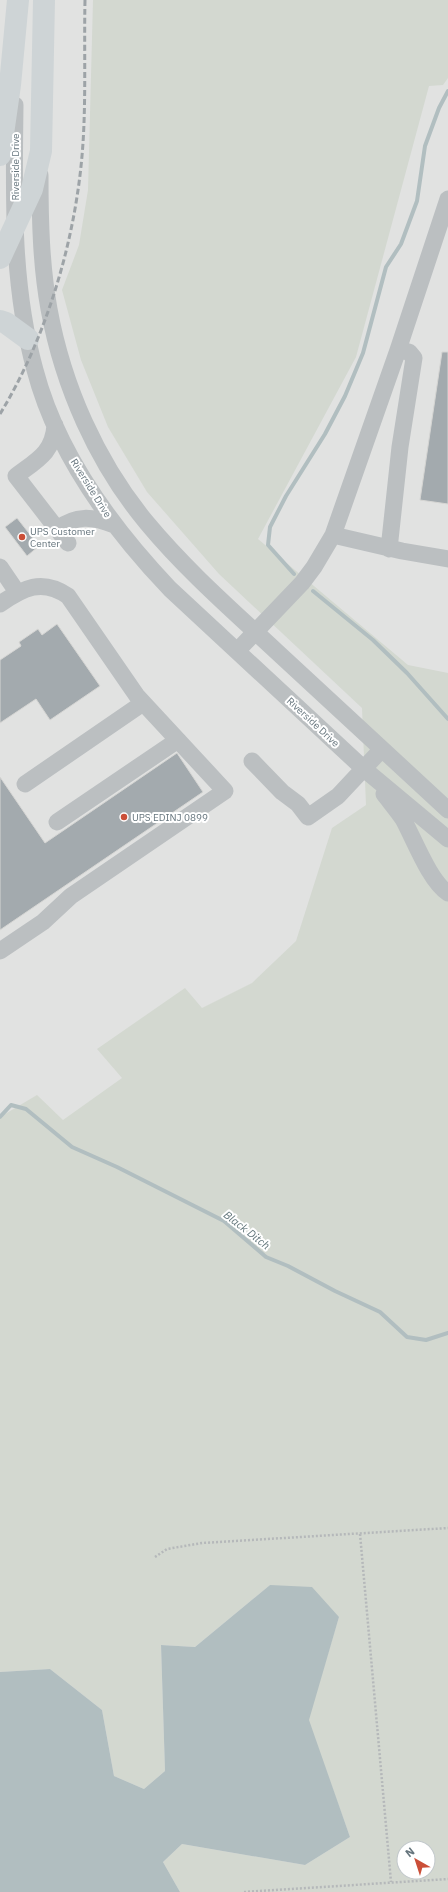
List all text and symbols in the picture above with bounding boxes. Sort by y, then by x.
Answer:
street label: Riverside Drive [9,133,22,201]
street label: Riverside Drive [68,456,115,520]
place label: UPS Customer Center [30,525,95,550]
marker: UPS Customer Center [17,532,27,542]
street label: Riverside Drive [284,694,342,750]
place label: UPS EDINJ 0899 [132,811,208,824]
marker: UPS EDINJ 0899 [119,812,129,822]
water label: Black Ditch [221,1208,273,1252]
north arrow [396,1840,436,1880]
text: N [402,1844,417,1860]

